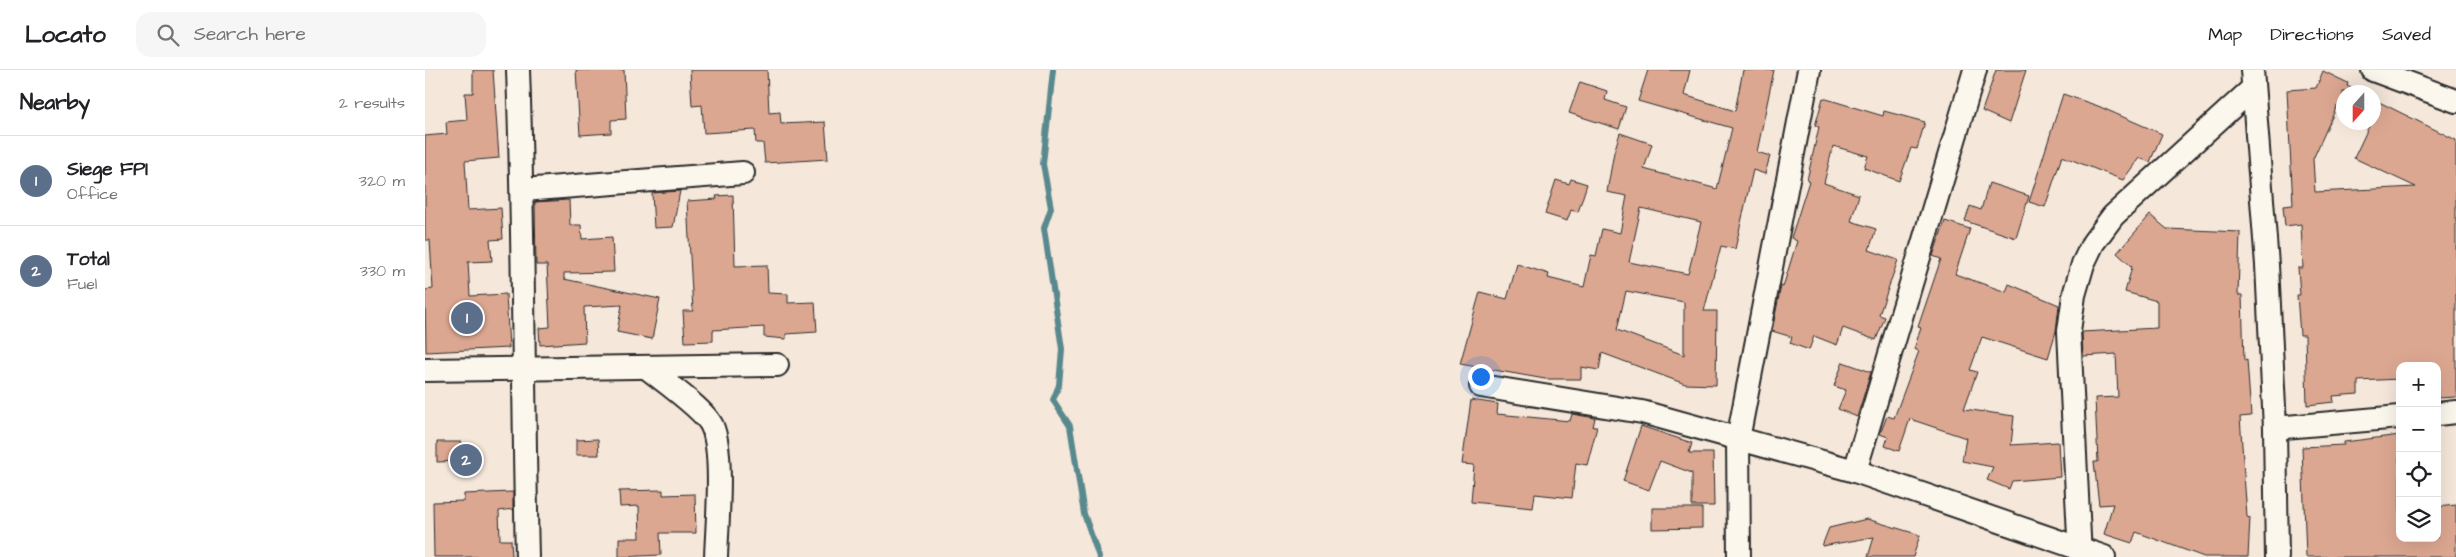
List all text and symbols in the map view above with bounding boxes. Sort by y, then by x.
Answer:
search box [136,12,486,57]
text: Locato [25,18,106,52]
icon: search [154,21,182,49]
text: Search here [194,21,306,48]
text: Map [2208,22,2242,47]
text: Directions [2270,22,2354,47]
text: Saved [2382,22,2431,47]
north arrow [2336,85,2381,130]
text: Nearby [20,88,90,117]
text: 2 results [339,92,405,114]
text: Siege FPI [67,156,148,183]
text: 1 [35,170,37,192]
text: 320 m [359,170,405,192]
text: Office [67,183,118,205]
text: Total [67,246,110,273]
text: 2 [31,260,41,282]
text: 330 m [360,260,405,282]
text: Fuel [67,273,97,295]
pin: 1 [451,299,483,337]
map controls [2396,362,2441,542]
button: + [2396,362,2441,407]
your location [1468,364,1494,390]
button: − [2396,407,2441,452]
pin: 2 [450,441,482,479]
button: locate [2396,452,2441,497]
button: layers [2396,497,2441,542]

